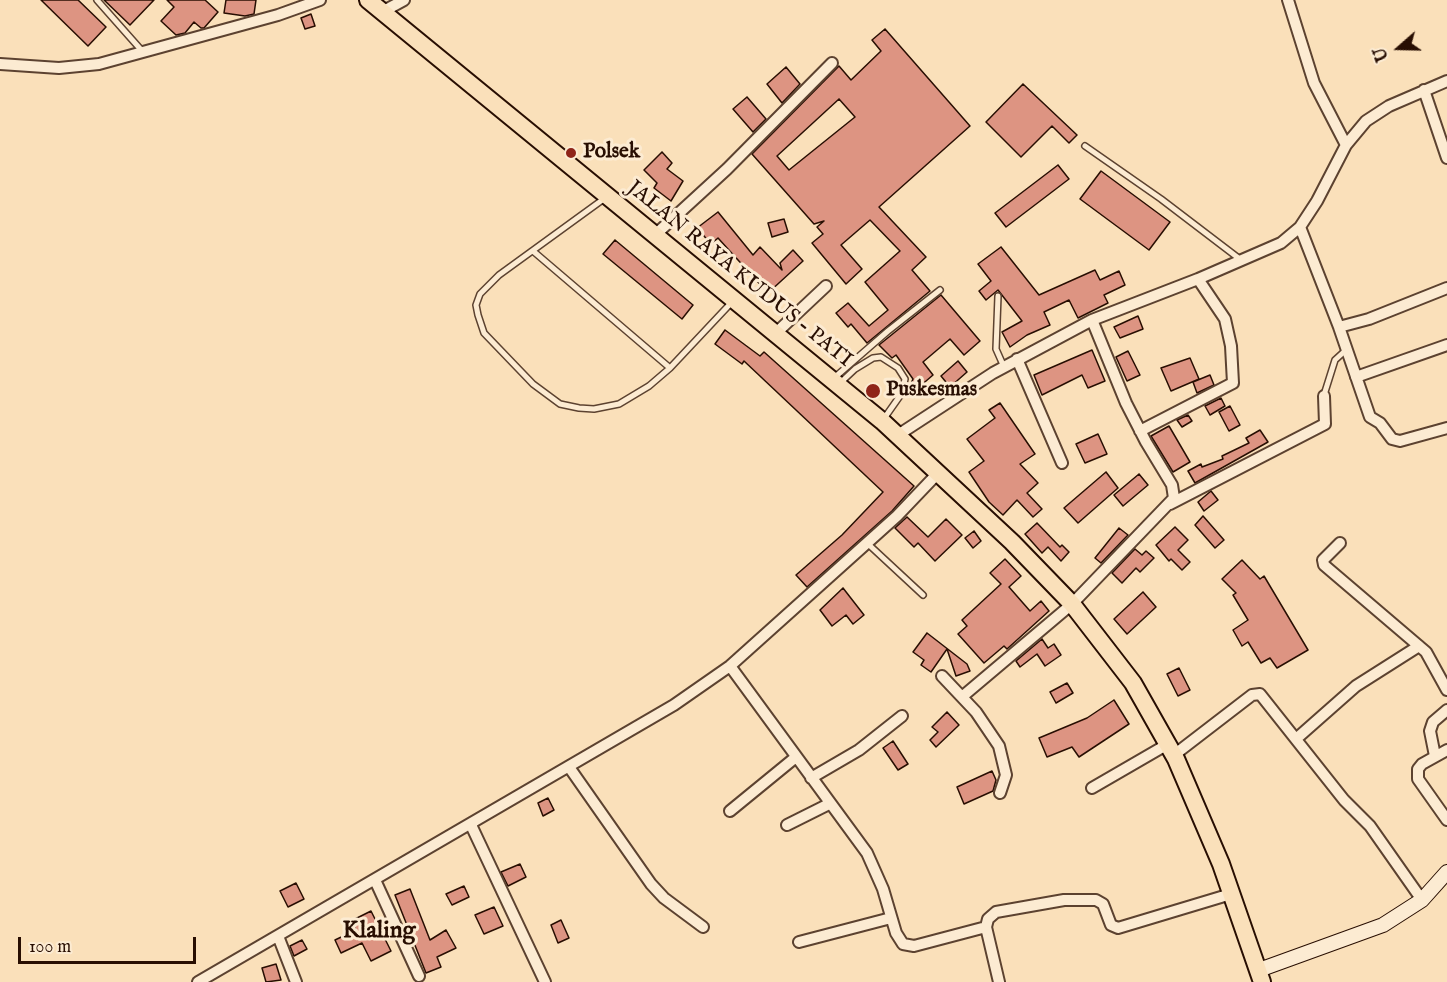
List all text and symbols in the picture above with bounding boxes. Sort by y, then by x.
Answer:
north arrow [1369,18,1429,78]
text: U [1370,44,1394,64]
place label: Polsek [583,140,640,166]
marker: Polsek [564,146,578,160]
street label: JALAN RAYA KUDUS - PATI [621,176,857,374]
place label: Puskesmas [886,378,977,404]
marker: Puskesmas [864,382,882,400]
district label: Klaling [342,918,416,946]
scale bar [21,925,200,963]
text: 100 m [29,936,71,959]

